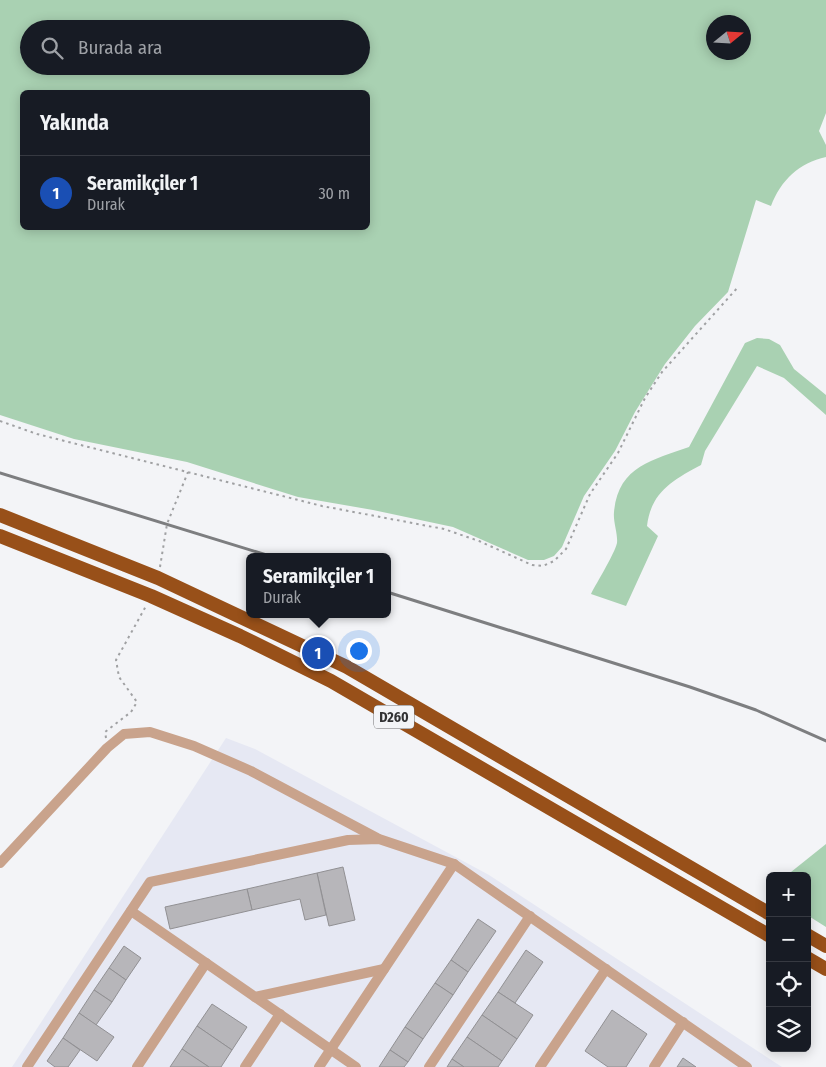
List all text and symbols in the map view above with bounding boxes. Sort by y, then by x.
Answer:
north arrow [706,15,751,60]
search box [20,20,370,75]
icon: search [38,34,66,62]
text: Burada ara [78,36,162,59]
text: Yakında [40,110,109,136]
text: Seramikçiler 1 [87,172,198,195]
text: 1 [53,184,59,203]
text: 30 m [318,184,350,203]
text: Durak [87,195,125,214]
popup [246,553,391,618]
text: Seramikçiler 1 [263,565,374,588]
text: Durak [263,588,301,607]
pin: 1 [302,634,334,672]
your location [346,638,372,664]
road number: D260 [374,706,414,729]
map controls [766,872,811,1052]
button: + [766,872,811,917]
button: − [766,917,811,962]
button: locate [766,962,811,1007]
button: layers [766,1007,811,1052]

